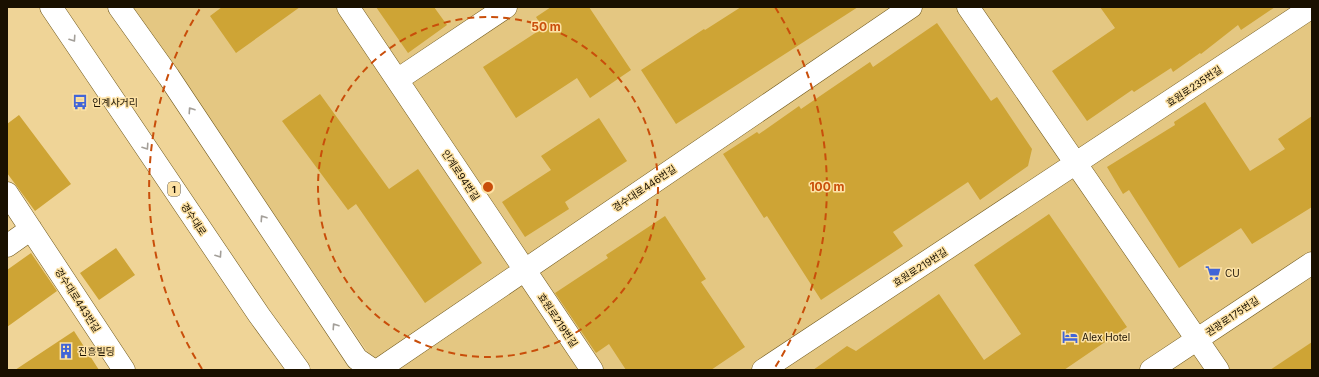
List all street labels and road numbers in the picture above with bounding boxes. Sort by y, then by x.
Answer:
street label: 효원로235번길 [1164,63,1224,109]
street label: 인계로94번길 [440,147,482,203]
street label: 경수대로446번길 [610,162,678,214]
road number: 1 [168,182,180,196]
street label: 경수대로 [179,200,209,238]
street label: 효원로219번길 [891,245,949,289]
street label: 경수대로443번길 [53,266,103,334]
street label: 효원로219번길 [536,291,580,349]
street label: 권광로175번길 [1203,294,1261,338]

